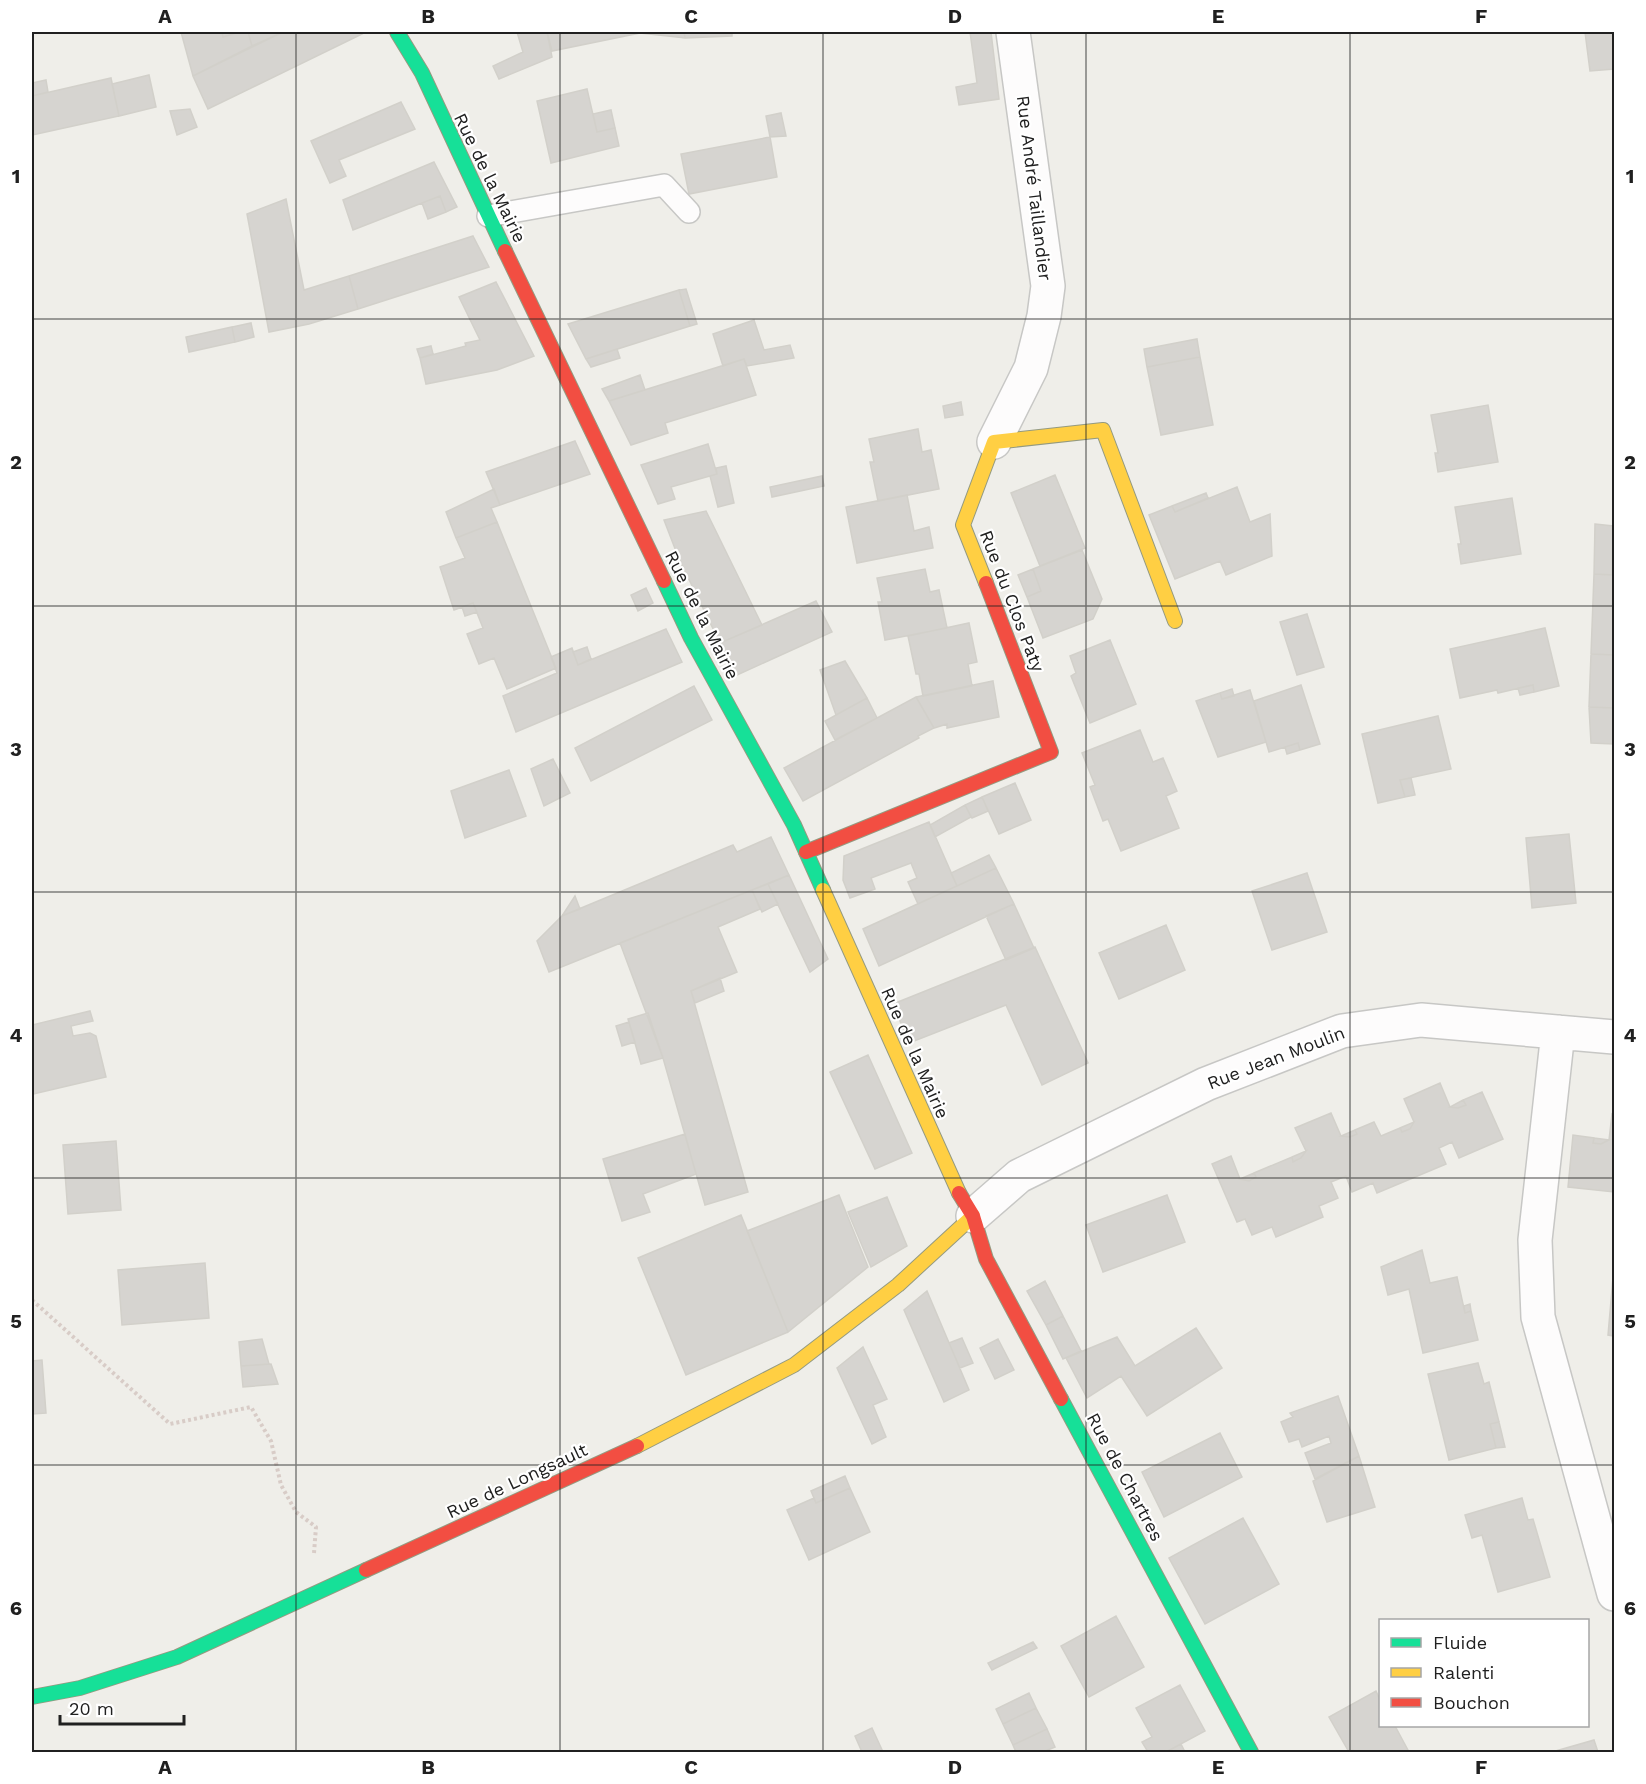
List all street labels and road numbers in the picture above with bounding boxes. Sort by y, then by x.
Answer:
street label: Rue André Taillandier [1013,94,1056,282]
street label: Rue de la Mairie [450,110,531,246]
street label: Rue du Clos Paty [976,527,1049,675]
street label: Rue de la Mairie [661,547,744,683]
street label: Rue de la Mairie [877,984,954,1122]
street label: Rue Jean Moulin [1204,1022,1347,1093]
street label: Rue de Chartres [1083,1409,1168,1544]
street label: Rue de Longsault [443,1439,591,1522]

